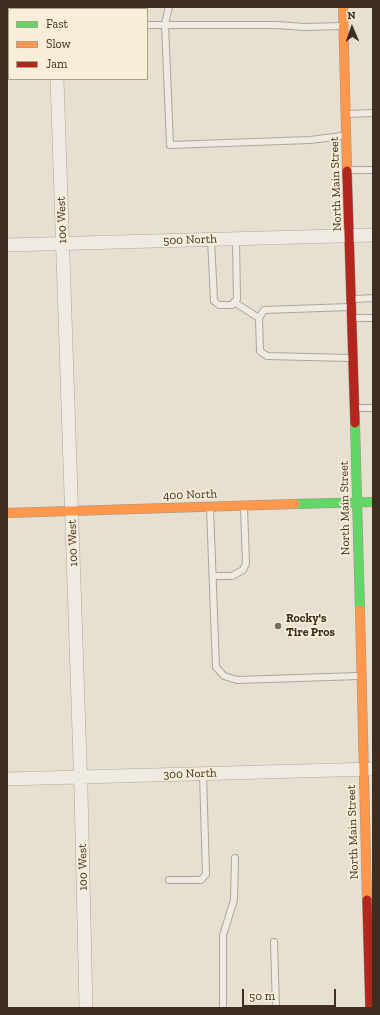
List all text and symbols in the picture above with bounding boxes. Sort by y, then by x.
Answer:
legend [8,8,148,80]
north arrow [332,8,372,48]
text: N [347,9,356,22]
text: Fast [46,17,68,31]
text: Slow [46,37,71,51]
text: Jam [46,57,67,71]
street label: North Main Street [327,137,345,231]
street label: 100 West [54,196,70,244]
street label: 500 North [163,232,217,248]
street label: North Main Street [337,461,353,555]
street label: 400 North [163,487,217,503]
street label: 100 West [65,519,81,567]
place label: Rocky's Tire Pros [286,612,335,640]
marker: Rocky's Tire Pros [273,621,283,631]
street label: 300 North [163,766,217,782]
street label: North Main Street [344,785,362,879]
street label: 100 West [75,843,91,891]
scale bar [244,981,338,1007]
text: 50 m [249,989,275,1003]

